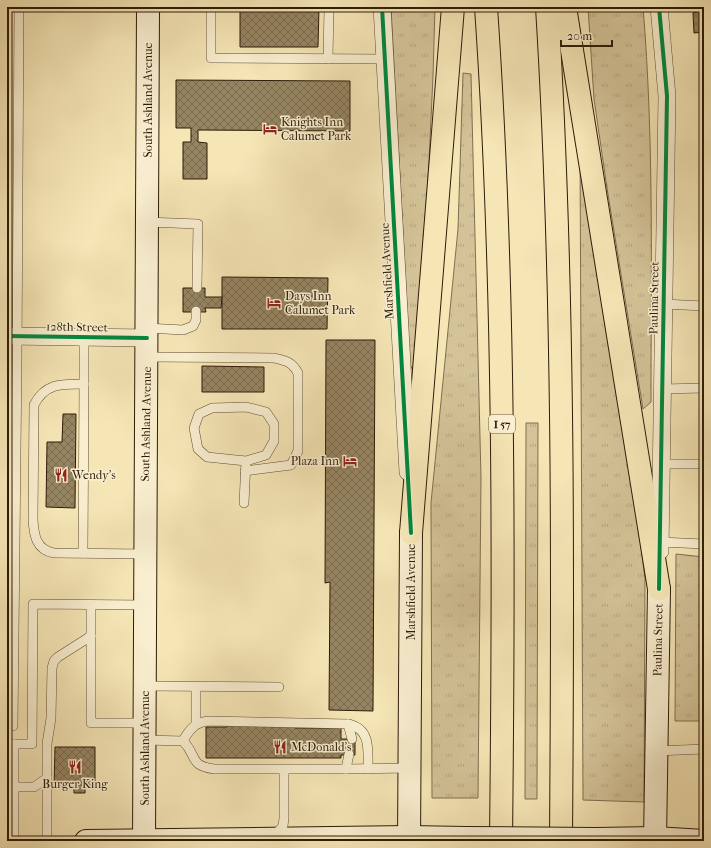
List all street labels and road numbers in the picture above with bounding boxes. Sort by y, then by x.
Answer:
street label: South Ashland Avenue [141,42,155,158]
street label: Marshfield Avenue [377,222,397,320]
street label: Paulina Street [646,261,662,335]
street label: 128th Street [46,319,109,335]
street label: South Ashland Avenue [138,366,154,482]
road number: I 57 [489,415,515,433]
street label: Marshfield Avenue [404,544,418,640]
street label: Paulina Street [650,603,666,677]
street label: South Ashland Avenue [138,690,152,806]

